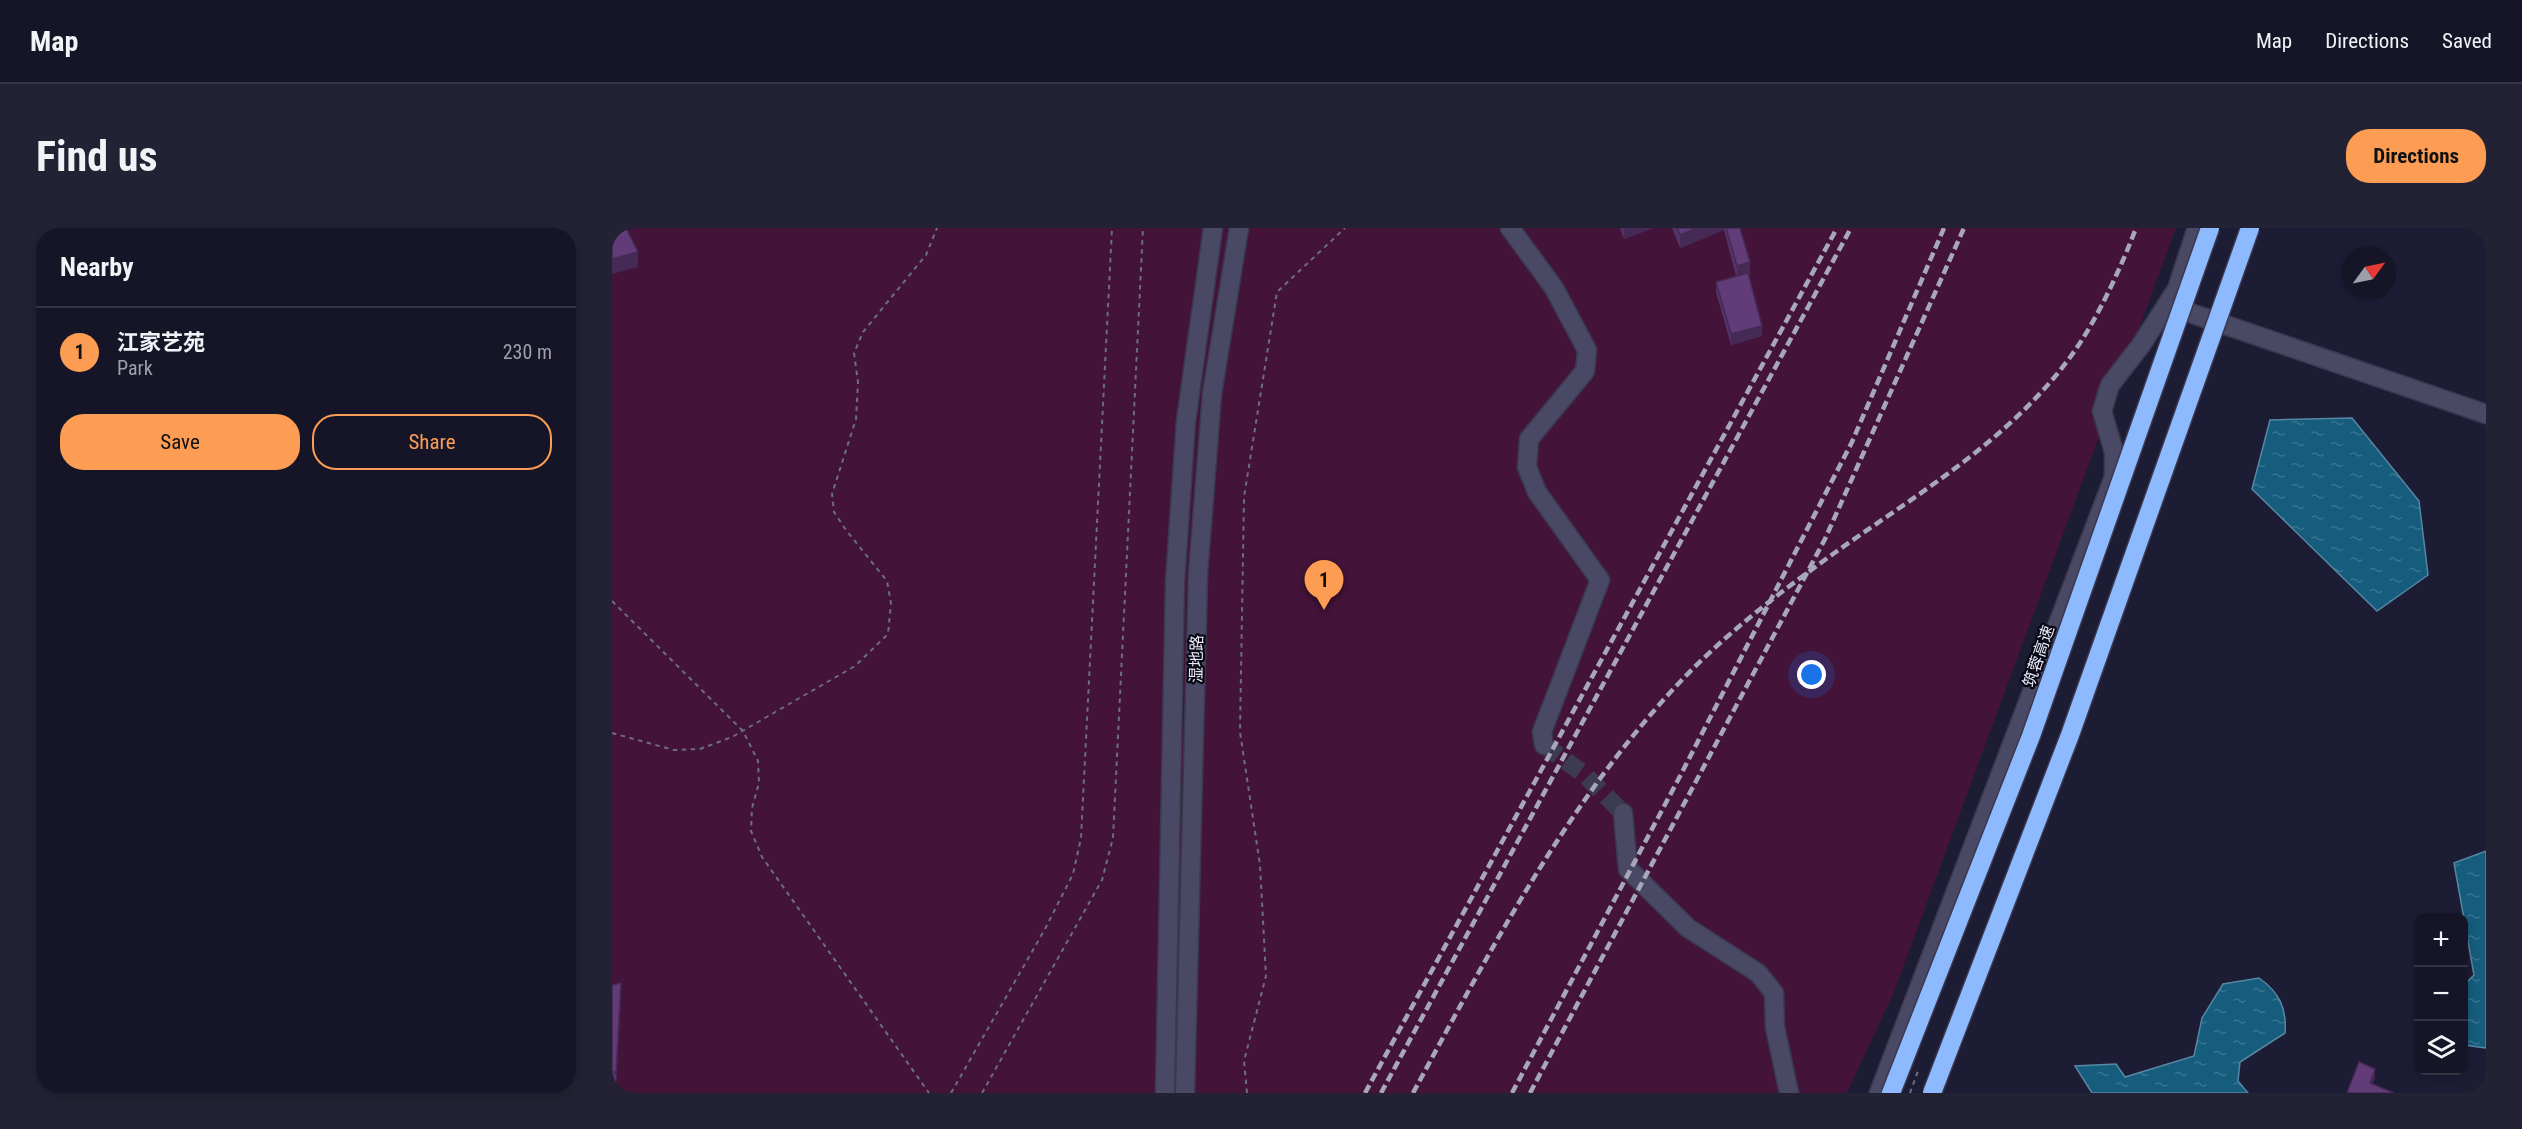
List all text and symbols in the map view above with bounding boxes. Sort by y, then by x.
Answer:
text: Map [30,25,78,58]
text: Map [2256,29,2292,53]
text: Directions [2325,29,2409,53]
text: Saved [2442,29,2492,53]
button: Directions [2346,129,2486,183]
text: Find us [36,132,157,181]
north arrow [2342,246,2396,300]
text: Nearby [60,252,134,282]
text: 江家艺苑 [117,330,205,355]
text: 1 [74,340,85,364]
text: 230 m [503,340,552,364]
text: Park [117,356,153,380]
button: Save [60,414,300,470]
button: Share [312,414,552,470]
pin: 1 [1304,560,1344,610]
street label: 筑蓉高速 [2019,623,2058,690]
street label: 湿地路 [1187,635,1206,683]
your location [1797,660,1826,689]
map controls [2414,913,2468,1075]
button: + [2414,913,2468,967]
button: − [2414,967,2468,1021]
button: layers [2414,1021,2468,1075]

